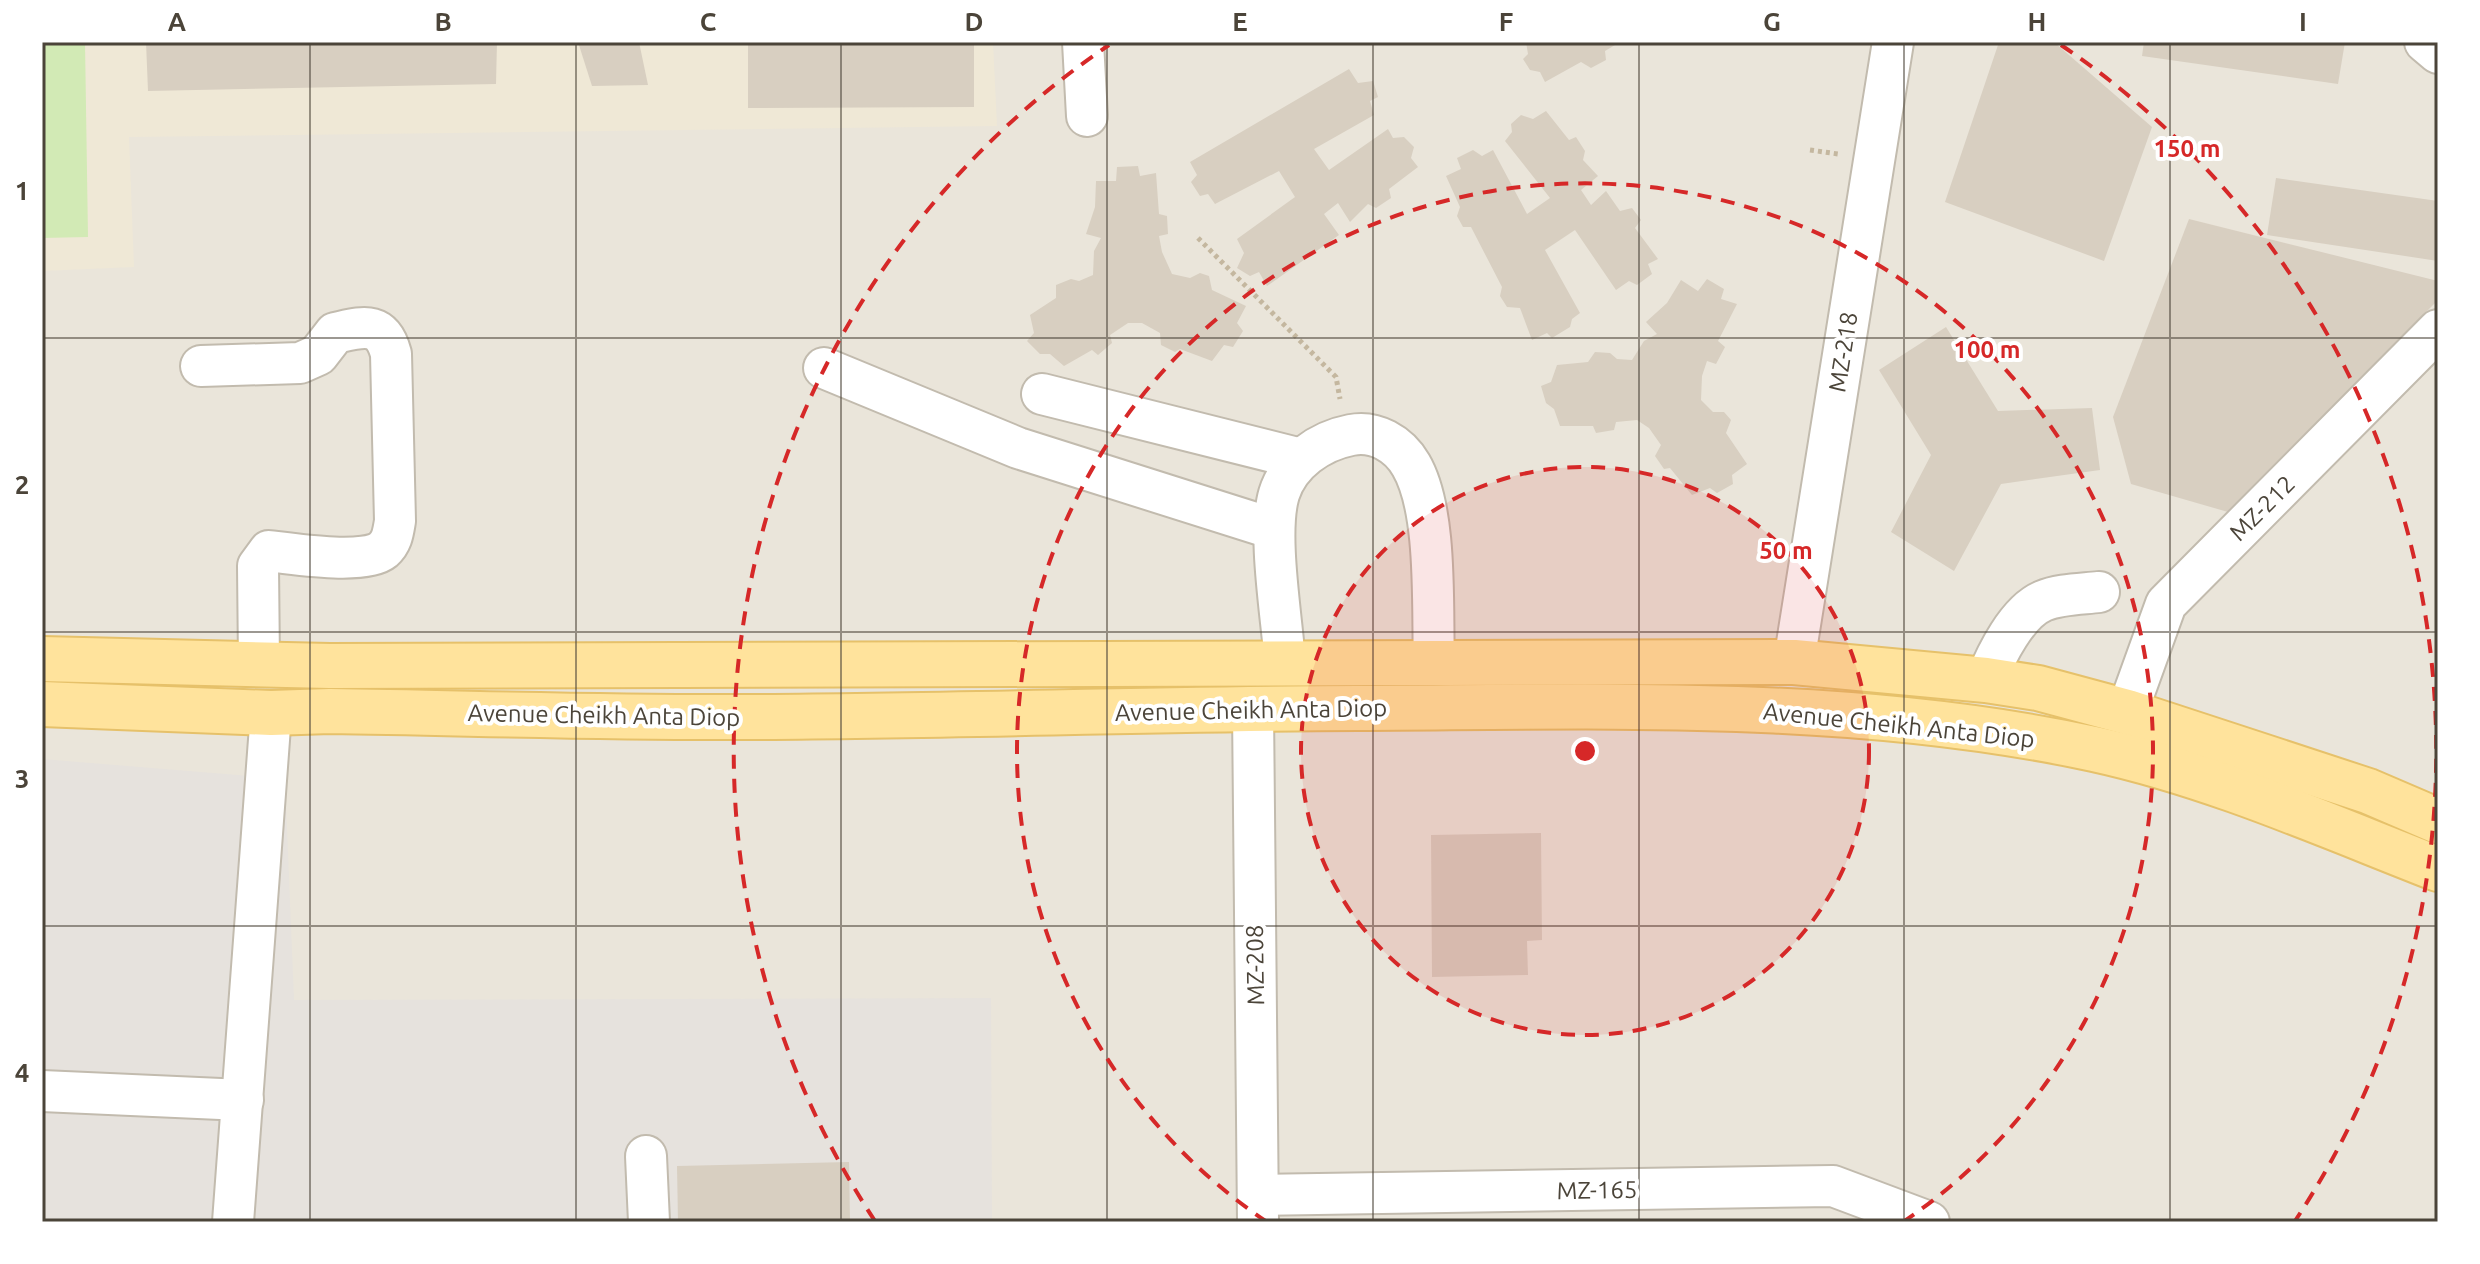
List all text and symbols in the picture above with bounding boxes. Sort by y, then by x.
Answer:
text: A [168,7,187,36]
text: B [434,7,452,36]
text: C [700,7,717,36]
text: D [965,7,983,36]
text: E [1232,7,1248,36]
text: F [1499,7,1513,36]
text: G [1763,7,1781,36]
text: H [2028,7,2046,36]
text: I [2299,7,2307,36]
text: 150 m [2154,135,2220,162]
text: 1 [15,176,29,205]
street label: MZ-218 [1823,310,1863,394]
text: 100 m [1954,336,2020,363]
text: 2 [15,470,29,499]
street label: MZ-212 [2224,470,2300,546]
text: 50 m [1759,537,1813,564]
street label: Avenue Cheikh Anta Diop [1115,694,1387,726]
street label: Avenue Cheikh Anta Diop [1762,697,2036,753]
street label: Avenue Cheikh Anta Diop [468,699,740,731]
centre of rings [1571,737,1599,765]
text: 3 [15,764,29,793]
street label: MZ-208 [1241,924,1269,1006]
text: 4 [15,1058,29,1087]
street label: MZ-165 [1556,1176,1638,1204]

